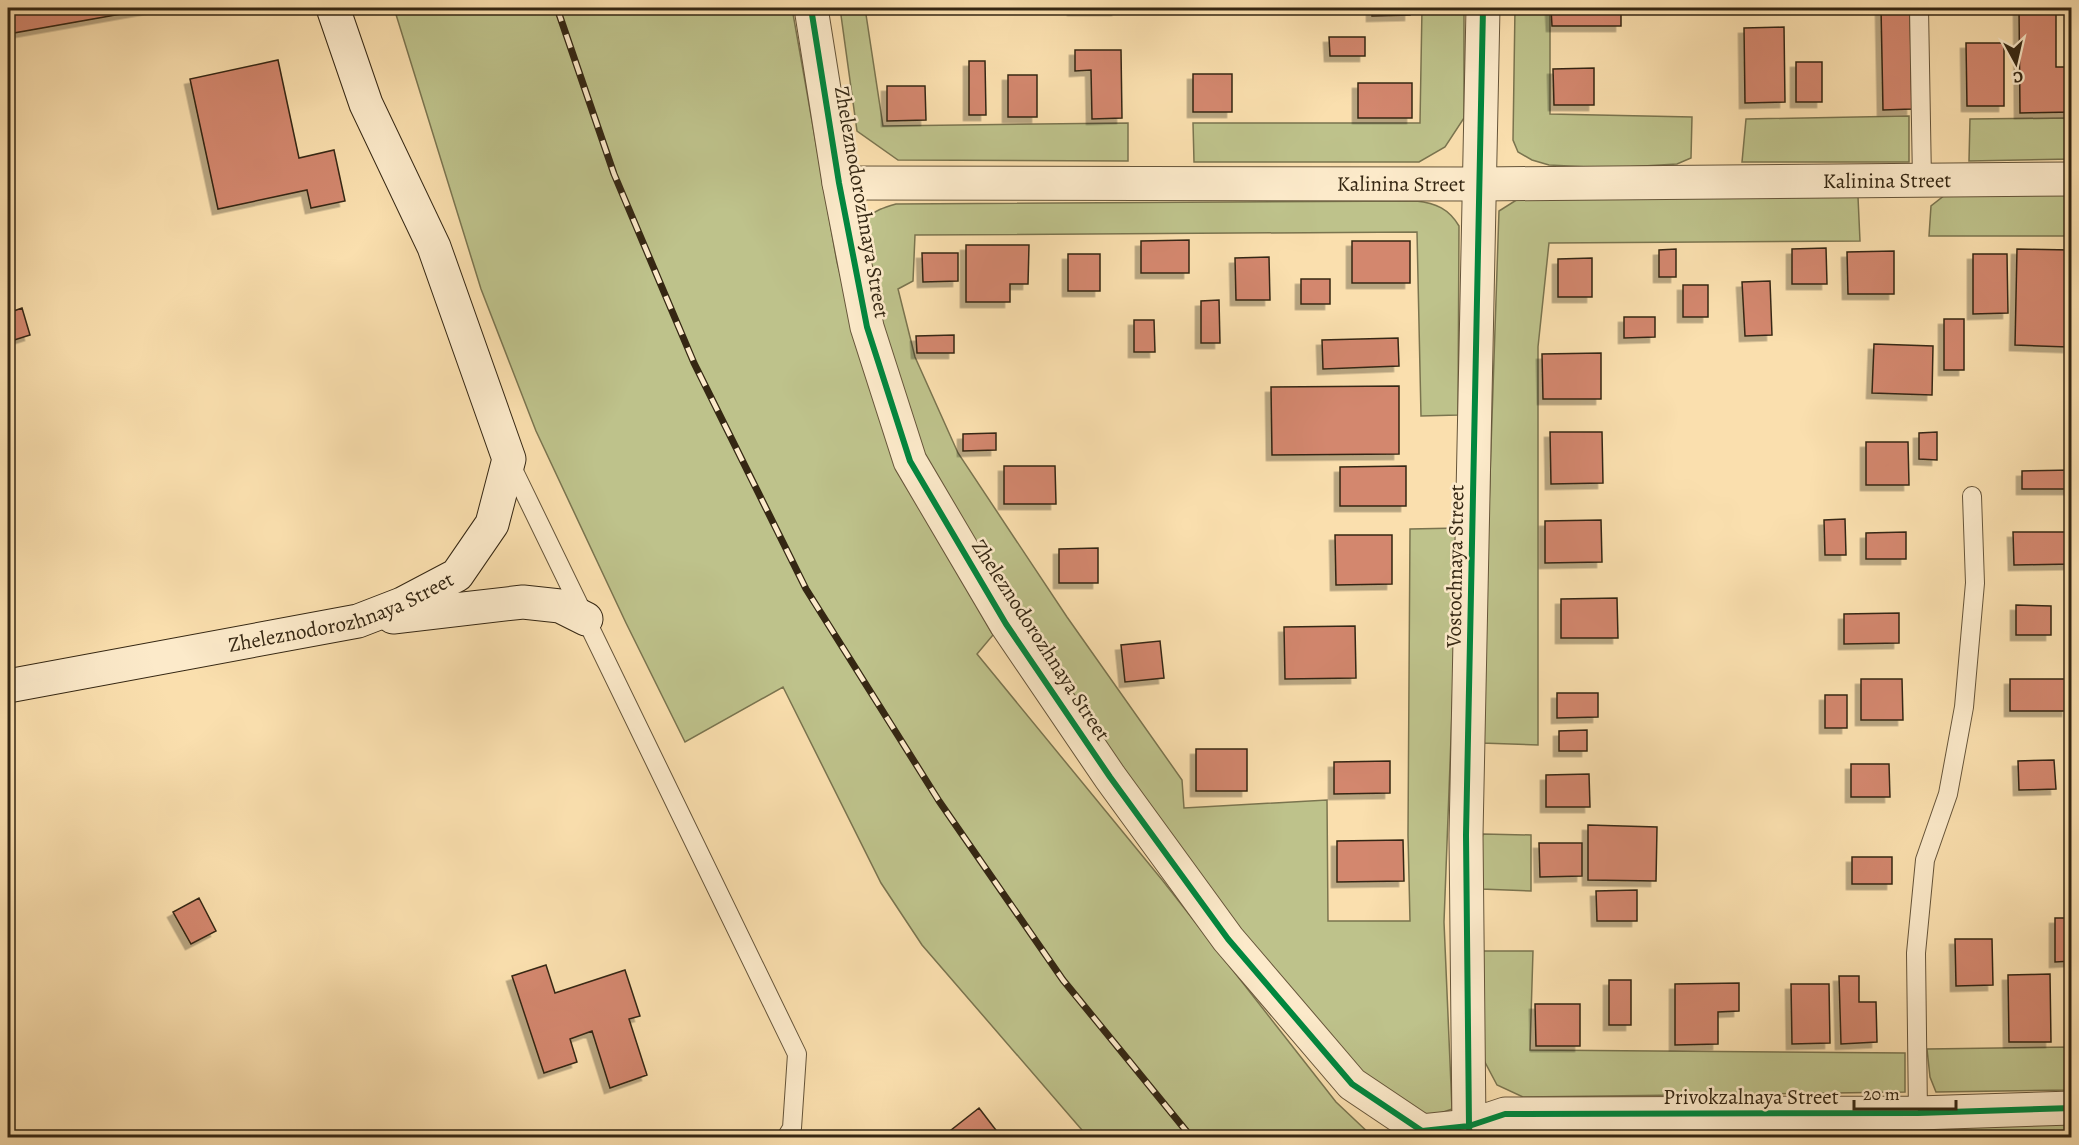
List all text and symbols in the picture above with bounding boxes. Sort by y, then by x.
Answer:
north arrow [1986,33,2046,93]
text: С [2011,65,2024,88]
street label: Zheleznodorozhnaya Street [828,84,896,320]
street label: Kalinina Street [1823,166,1951,195]
street label: Kalinina Street [1337,170,1465,198]
street label: Vostochnaya Street [1440,484,1470,649]
street label: Zheleznodorozhnaya Street [965,534,1117,746]
street label: Zheleznodorozhnaya Street [226,565,459,659]
scale bar [1854,1073,1956,1111]
text: 20 m [1863,1082,1900,1106]
street label: Privokzalnaya Street [1663,1083,1839,1111]

